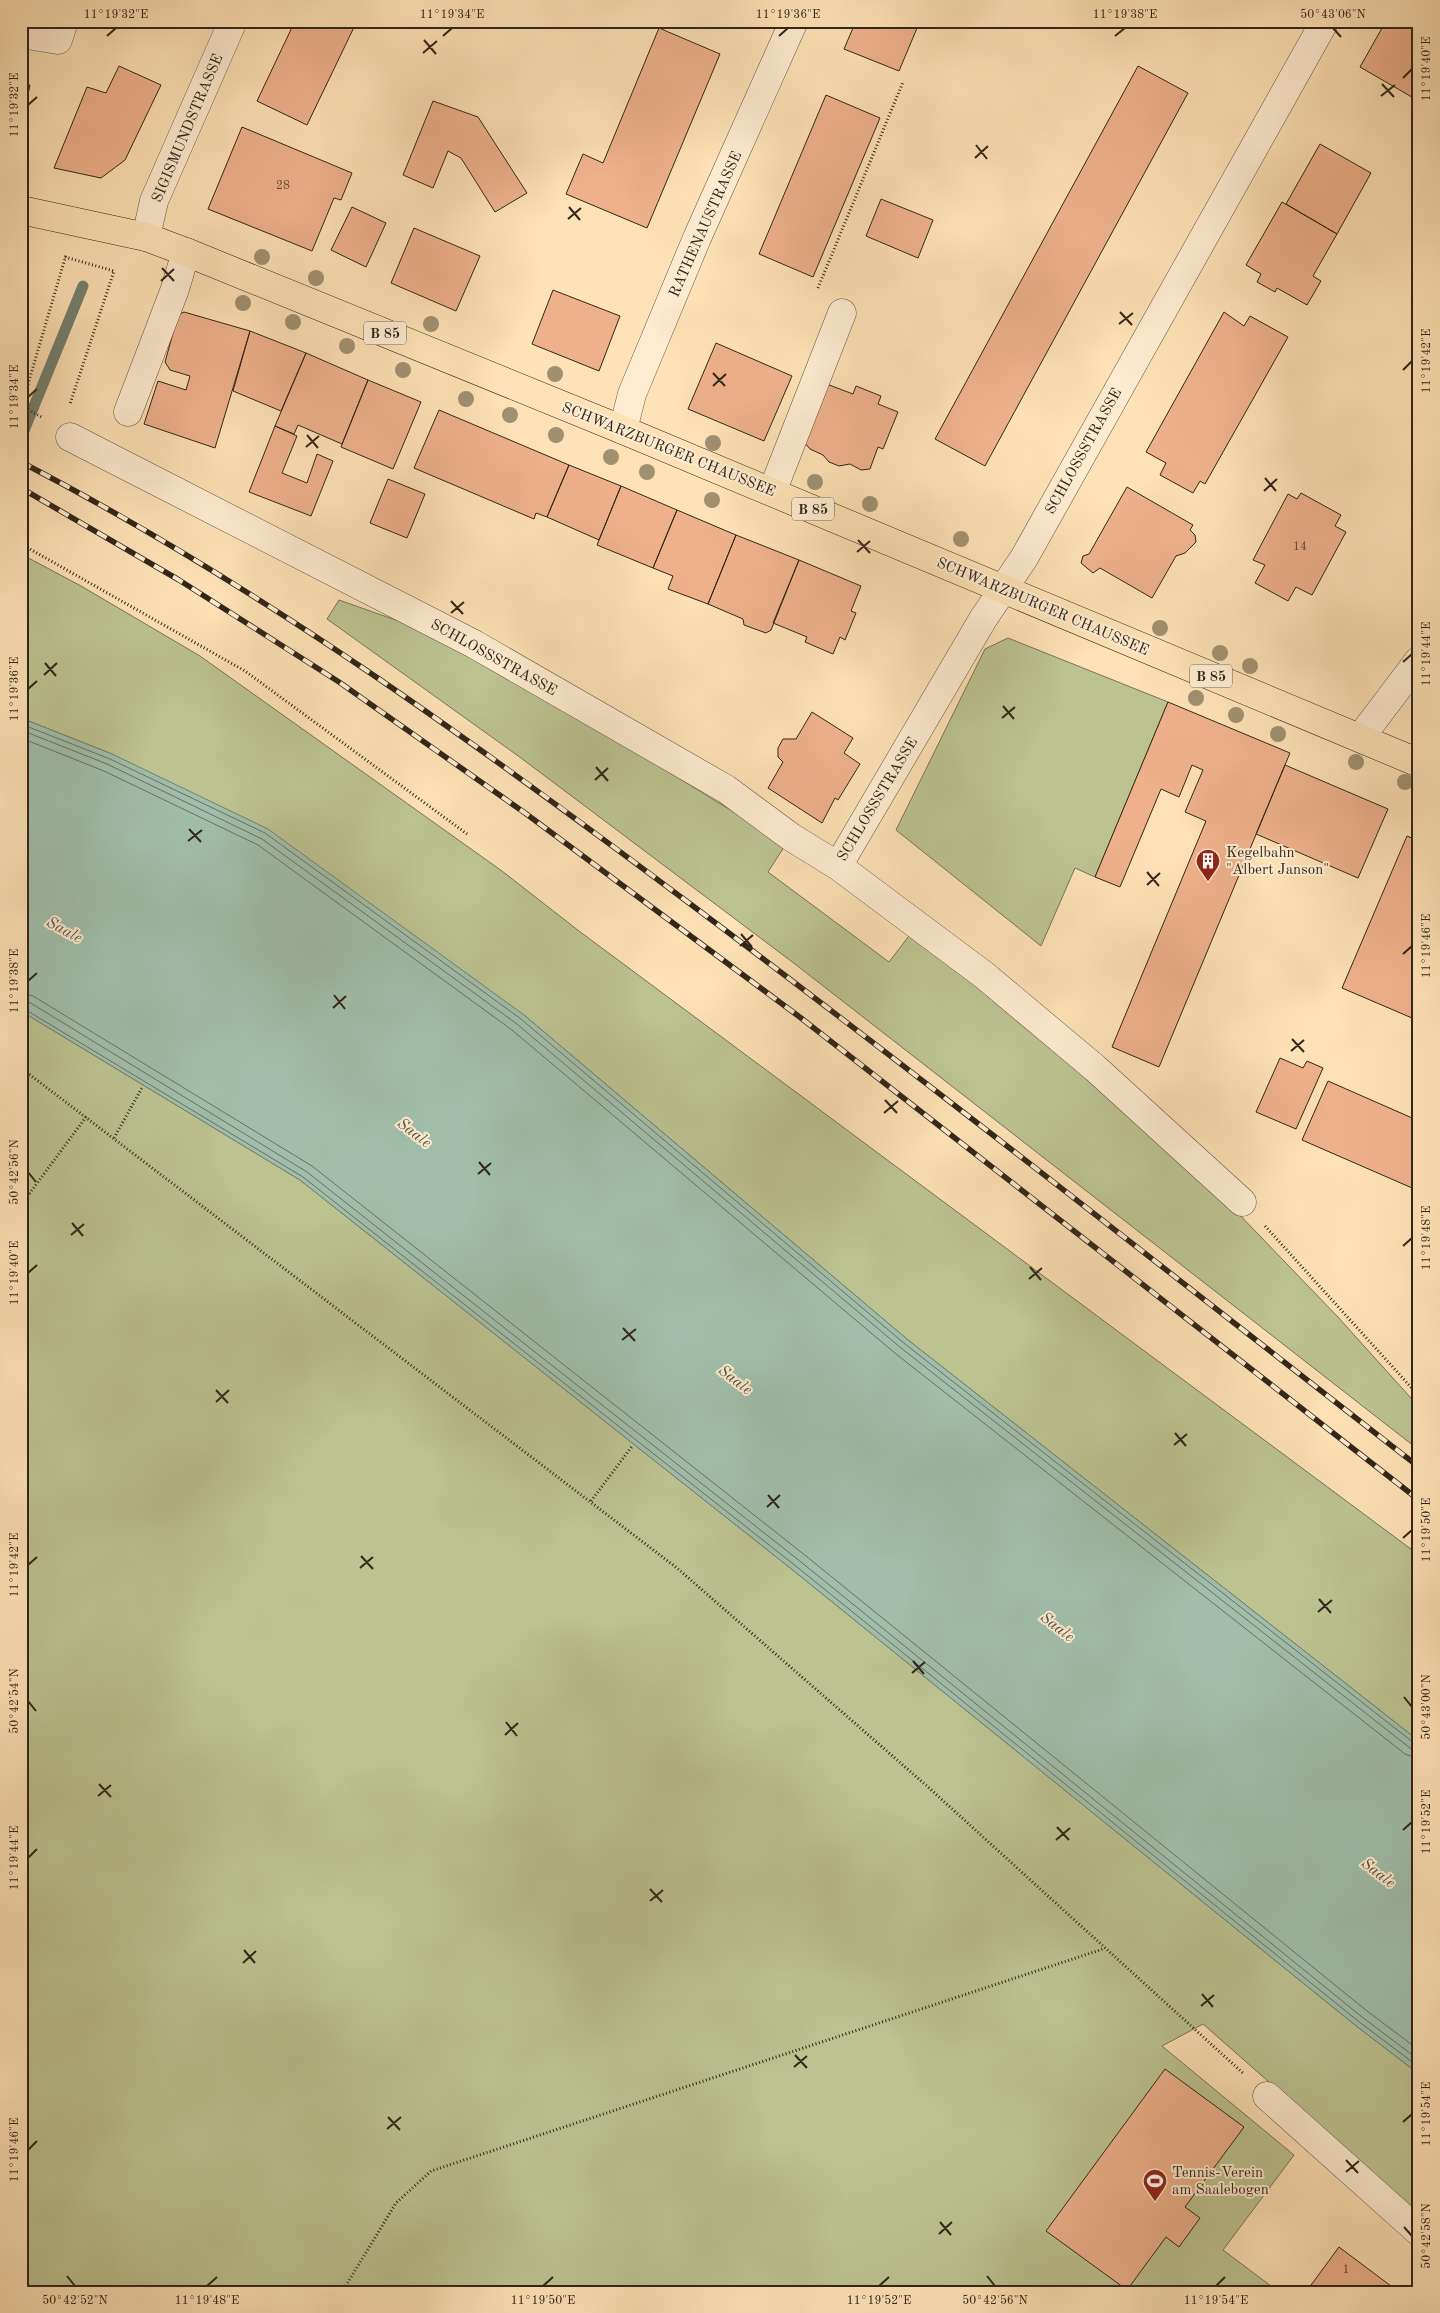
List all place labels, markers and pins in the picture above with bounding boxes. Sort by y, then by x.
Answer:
place label: Kegelbahn "Albert Janson" [1226,846,1329,878]
building icon: Kegelbahn "Albert Janson" [1195,848,1221,882]
place label: Tennis-Verein am Saalebogen [1172,2166,1269,2198]
sports icon: Tennis-Verein am Saalebogen [1142,2168,1168,2202]

